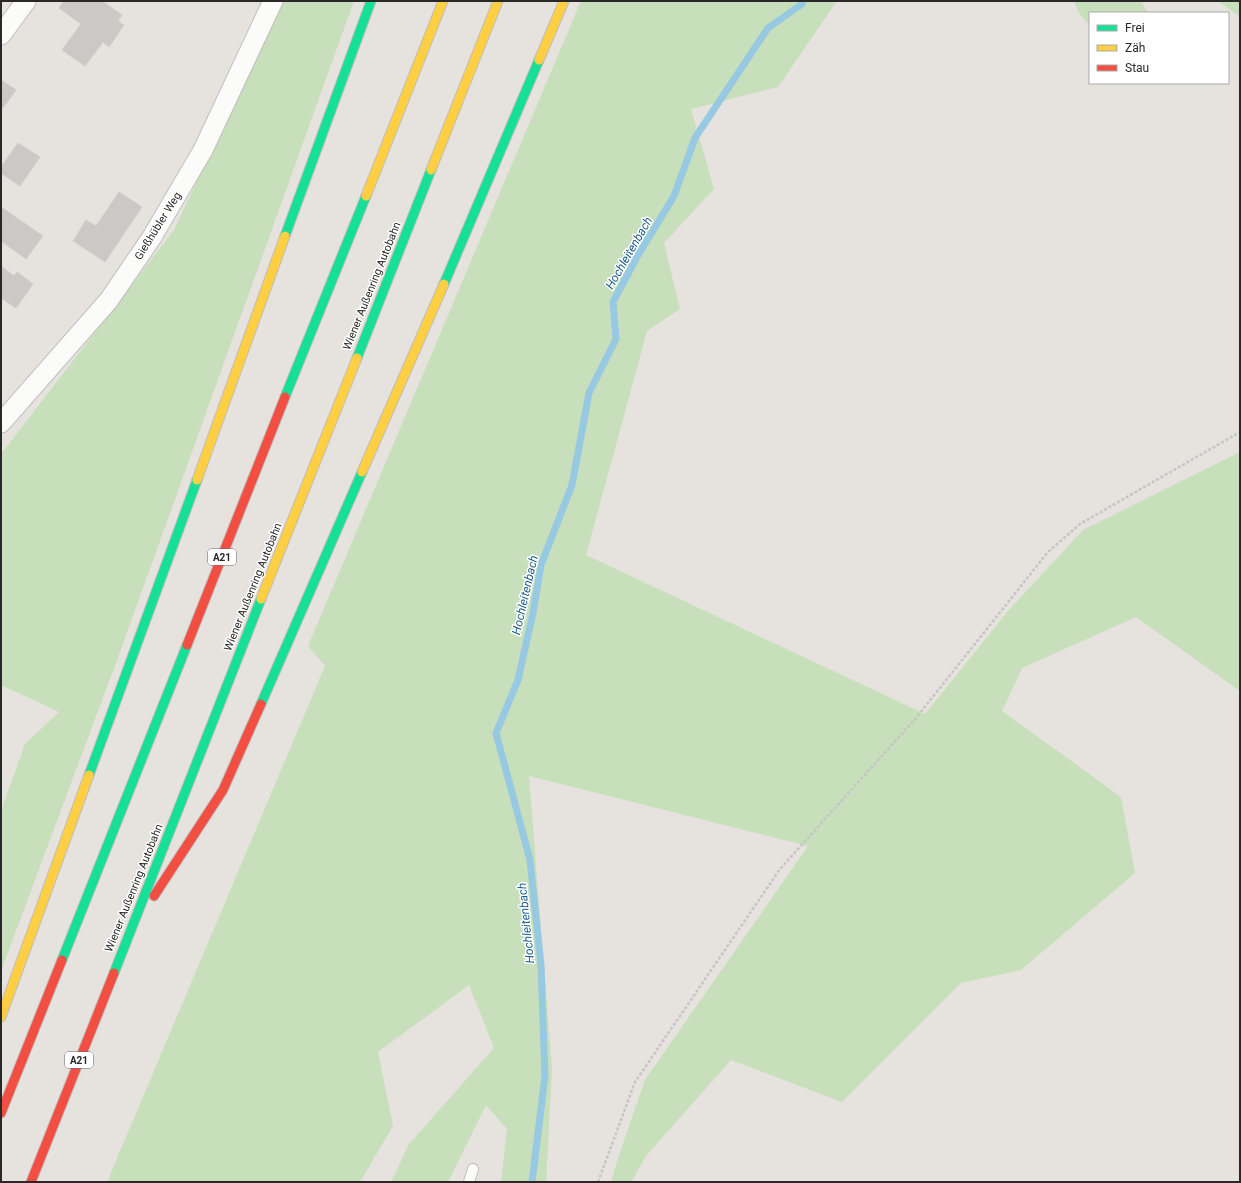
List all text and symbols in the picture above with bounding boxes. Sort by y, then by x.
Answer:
legend [1089,12,1229,84]
text: Frei [1125,21,1145,35]
text: Zäh [1125,41,1145,55]
text: Stau [1125,61,1149,75]
street label: Gießhübler Weg [132,190,184,262]
water label: Hochleitenbach [603,214,655,292]
street label: Wiener Außenring Autobahn [340,220,404,352]
street label: Wiener Außenring Autobahn [221,521,285,653]
road number: A21 [208,549,236,565]
water label: Hochleitenbach [509,554,541,636]
street label: Wiener Außenring Autobahn [102,822,166,954]
water label: Hochleitenbach [515,882,537,964]
road number: A21 [65,1052,93,1068]

